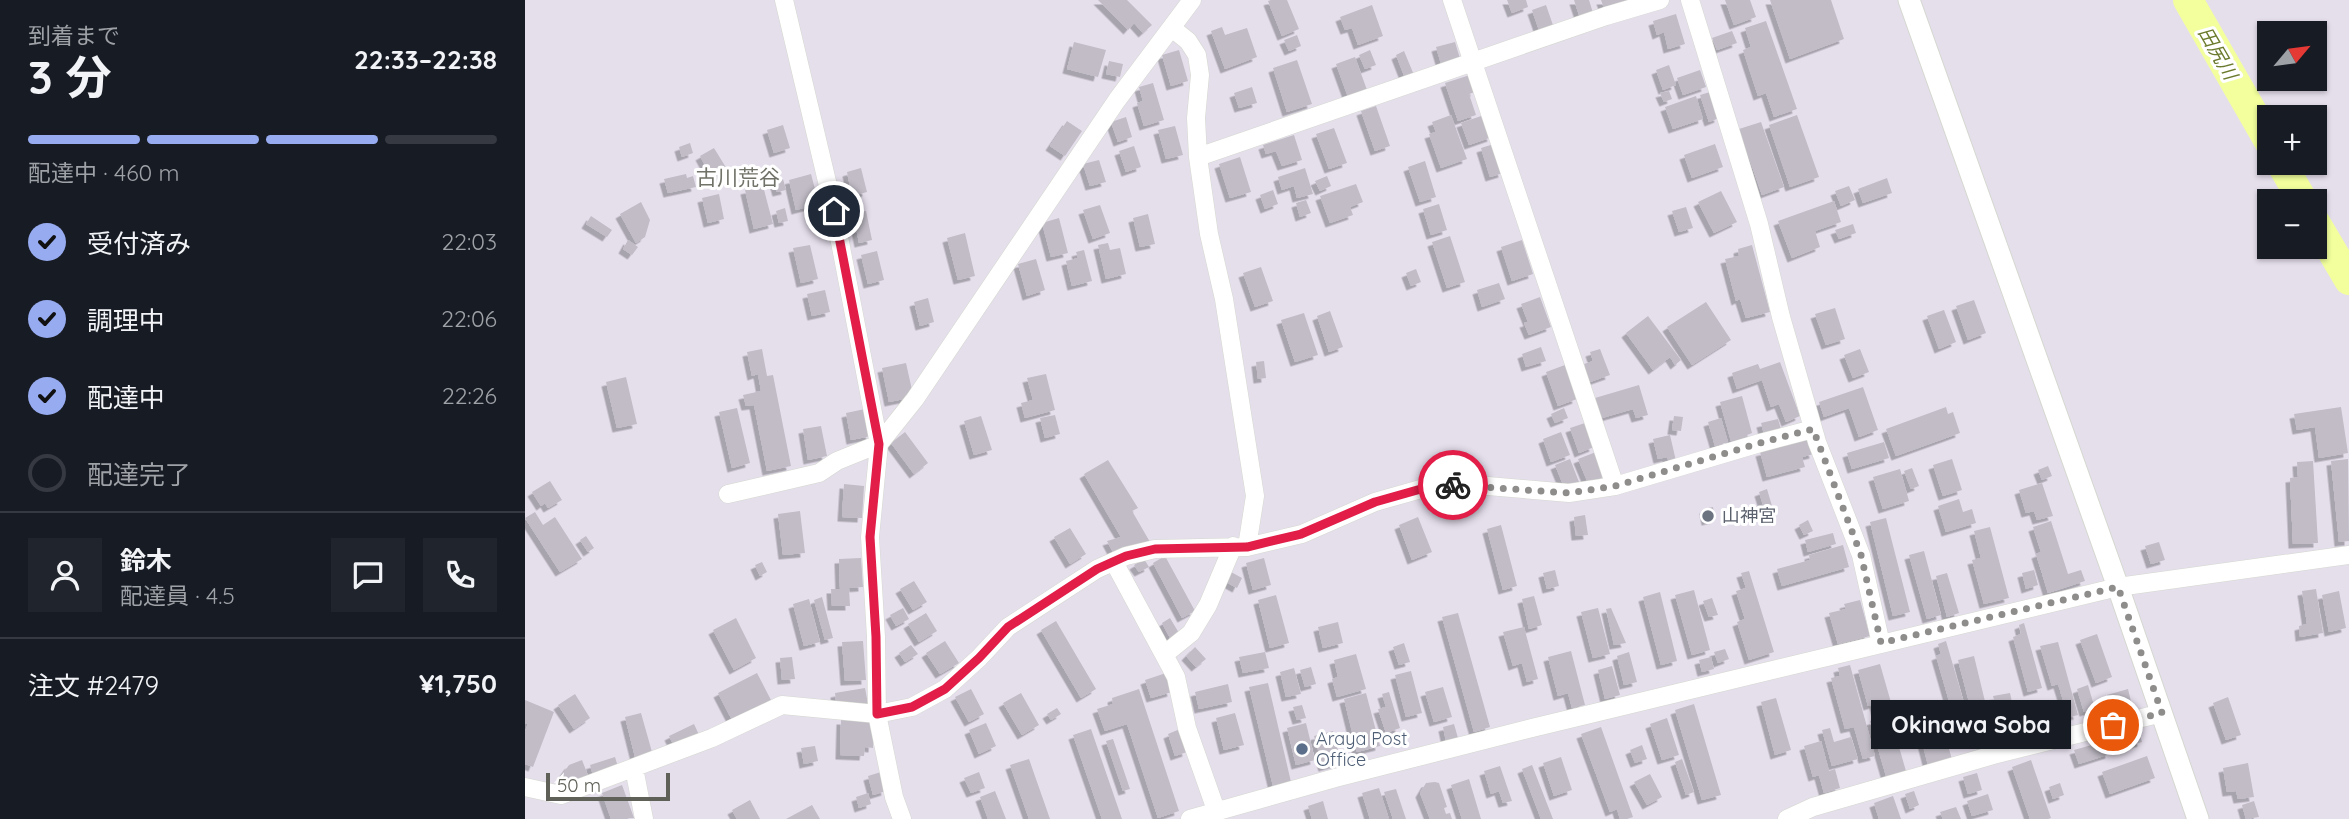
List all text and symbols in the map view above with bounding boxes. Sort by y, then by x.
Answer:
text: 到着まで [28,21,120,50]
north arrow [2257,21,2327,91]
map controls [2257,21,2327,259]
water label: 田尻川 [2193,22,2244,85]
text: 22:33–22:38 [354,43,497,76]
text: 3 分 [28,48,112,106]
button: + [2257,105,2327,175]
text: 配達中 · 460 m [28,158,179,187]
district label: 古川荒谷 [696,164,780,190]
pin [804,181,864,241]
button: − [2257,189,2327,259]
icon: home [815,192,853,230]
icon: check [28,223,66,261]
text: 受付済み [87,227,191,260]
text: 22:03 [441,227,497,256]
icon: check [28,300,66,338]
text: 調理中 [87,304,165,337]
text: 22:06 [441,304,497,333]
icon: check [28,377,66,415]
text: 配達中 [87,381,165,414]
text: 22:26 [442,381,497,410]
courier [1418,450,1488,520]
text: 配達完了 [87,458,191,491]
icon: bike [1434,466,1472,504]
place label: 山神宮 [1722,504,1776,527]
marker: 山神宮 [1700,508,1716,524]
button: person [28,538,102,612]
button: chat [331,538,405,612]
button: phone [423,538,497,612]
text: 鈴木 [120,544,172,577]
text: 配達員 · 4.5 [120,581,235,610]
text: ¥1,750 [419,667,497,700]
text: 注文 #2479 [28,669,159,702]
pin [2083,695,2143,755]
callout: Okinawa Soba [1871,700,2071,750]
icon: bag [2094,706,2132,744]
text: Okinawa Soba [1891,710,2051,739]
place label: Araya Post Office [1316,727,1407,771]
marker: Araya Post Office [1294,741,1310,757]
scale bar [546,770,670,802]
text: 50 m [557,773,601,797]

